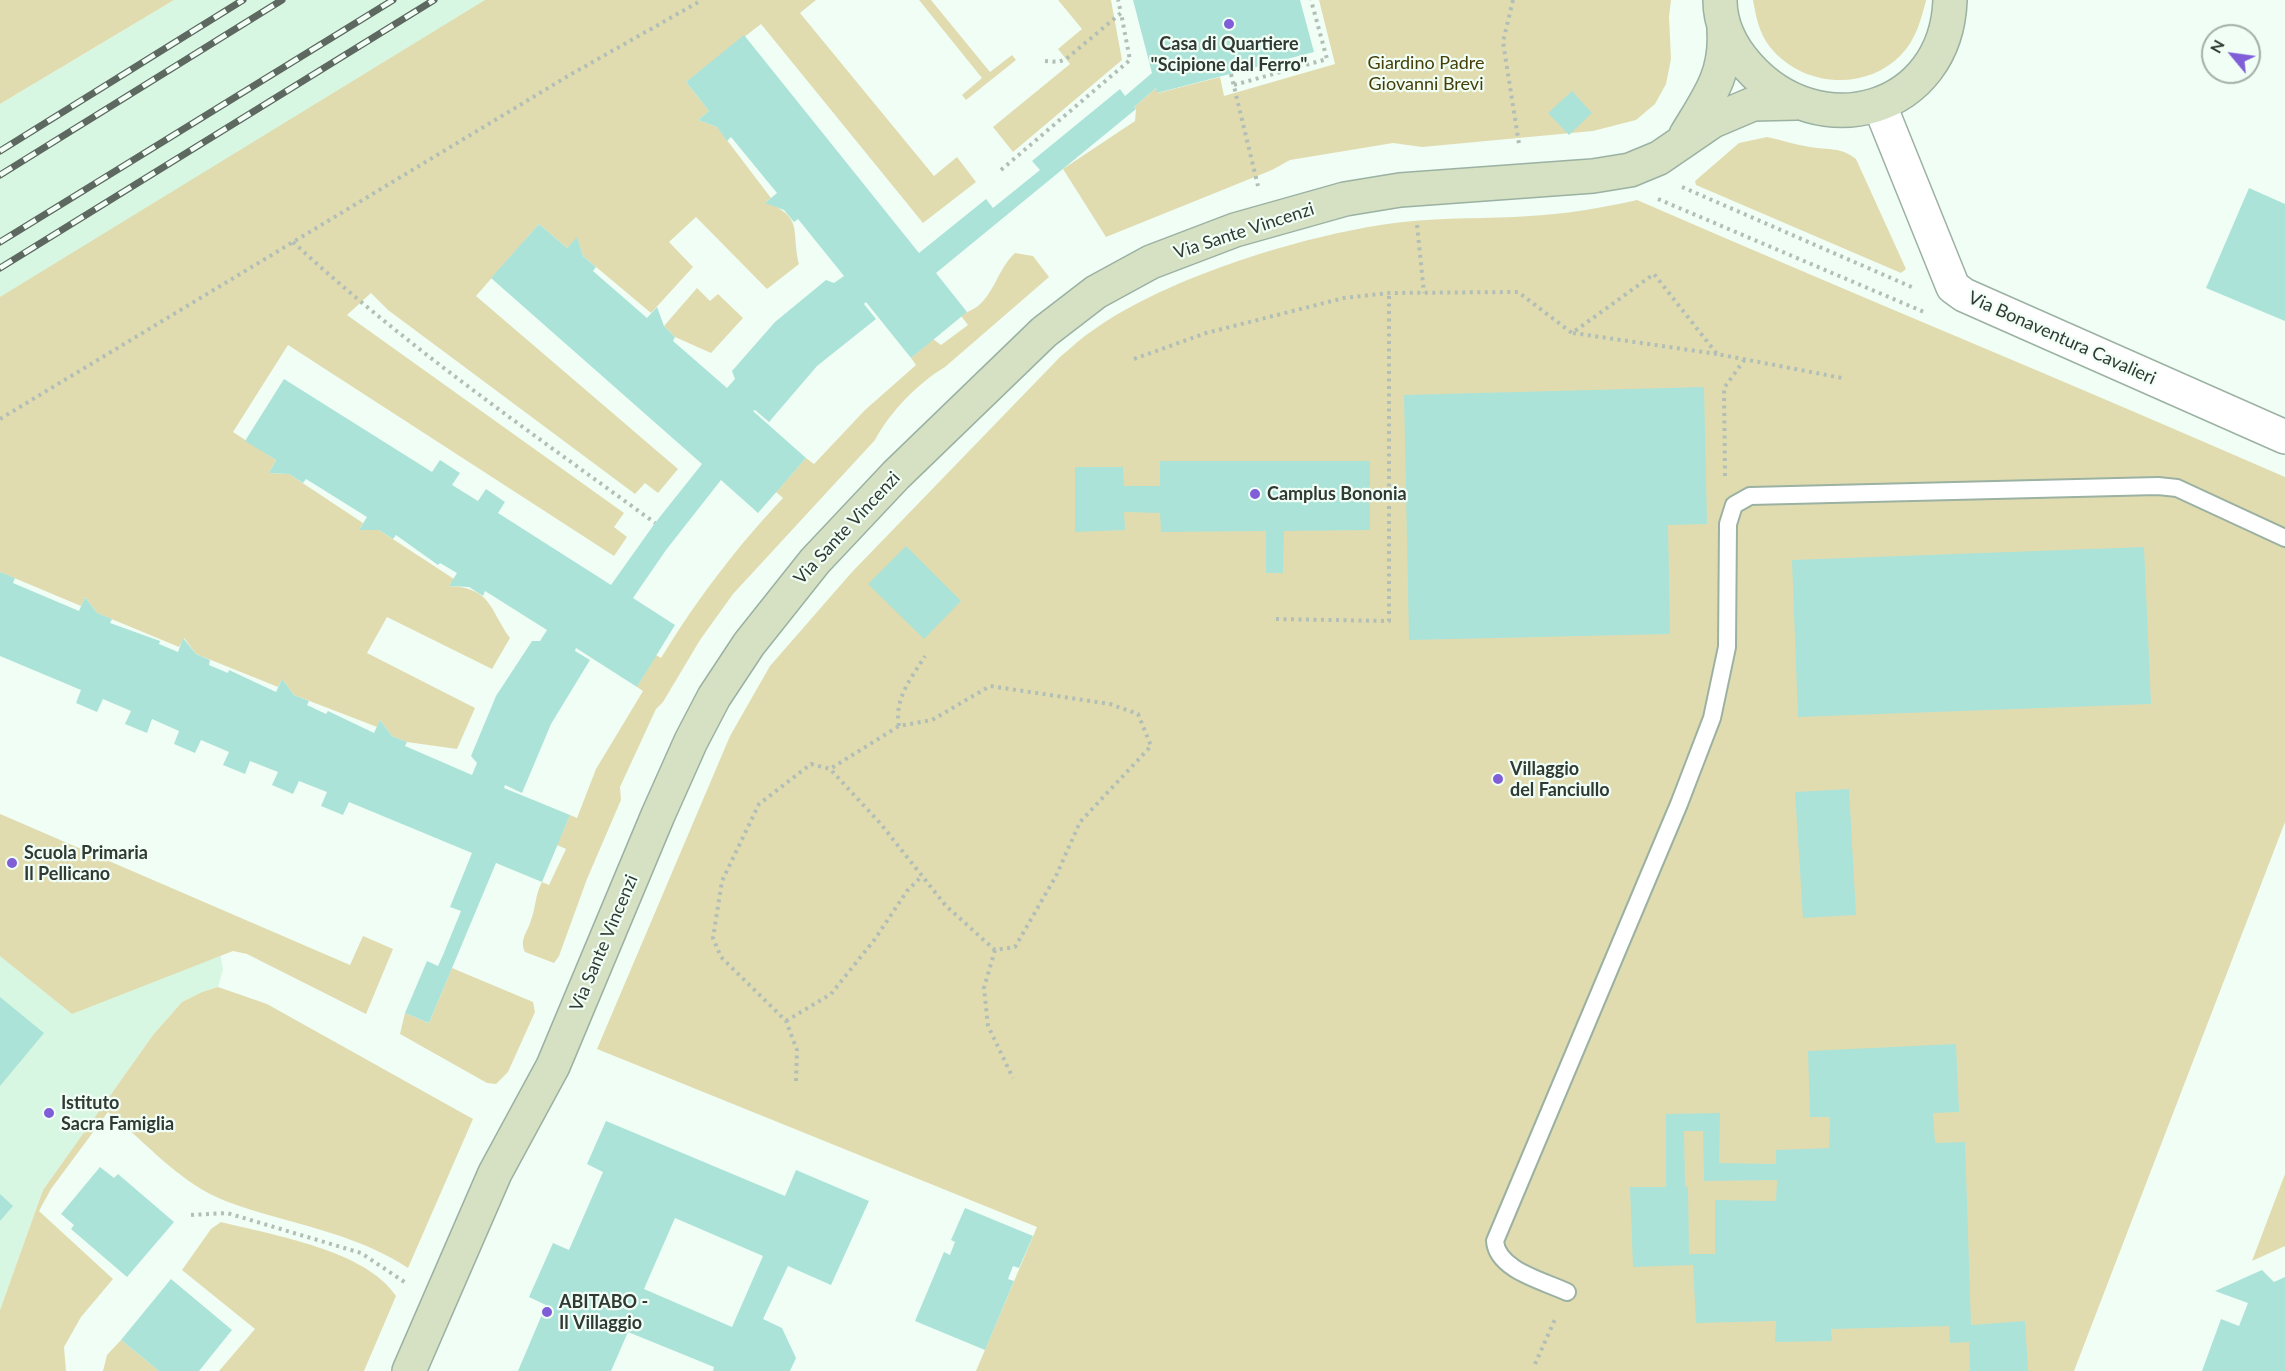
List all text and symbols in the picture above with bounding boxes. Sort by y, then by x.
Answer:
marker: Casa di Quartiere "Scipione dal Ferro" [1222,17,1236,31]
north arrow [2201,24,2261,84]
place label: Casa di Quartiere "Scipione dal Ferro" [1151,33,1307,76]
text: N [2205,36,2228,56]
park label: Giardino Padre Giovanni Brevi [1367,52,1485,94]
street label: Via Sante Vincenzi [1171,198,1317,264]
street label: Via Bonaventura Cavalieri [1965,287,2159,389]
street label: Via Sante Vincenzi [789,467,905,589]
place label: Camplus Bononia [1267,483,1407,505]
marker: Camplus Bononia [1248,487,1262,501]
place label: Villaggio del Fanciullo [1510,758,1610,800]
marker: Villaggio del Fanciullo [1491,772,1505,786]
place label: Scuola Primaria Il Pellicano [24,842,148,884]
marker: Scuola Primaria Il Pellicano [5,856,19,870]
street label: Via Sante Vincenzi [566,872,642,1014]
place label: Istituto Sacra Famiglia [61,1092,174,1134]
marker: Istituto Sacra Famiglia [42,1106,56,1120]
place label: ABITABO - Il Villaggio [559,1291,648,1334]
marker: ABITABO - Il Villaggio [540,1305,554,1319]

